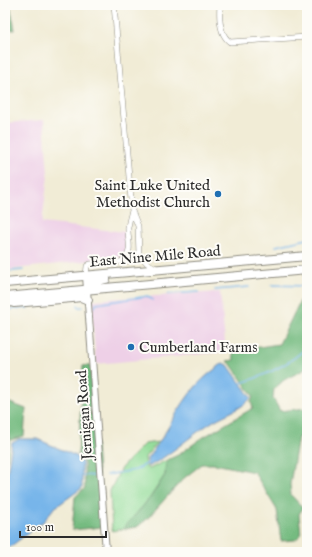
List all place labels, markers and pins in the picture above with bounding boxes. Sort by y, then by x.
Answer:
place label: Saint Luke United Methodist Church [95,176,211,212]
marker: Saint Luke United Methodist Church [213,189,223,199]
place label: Cumberland Farms [139,338,257,357]
marker: Cumberland Farms [126,342,136,352]

